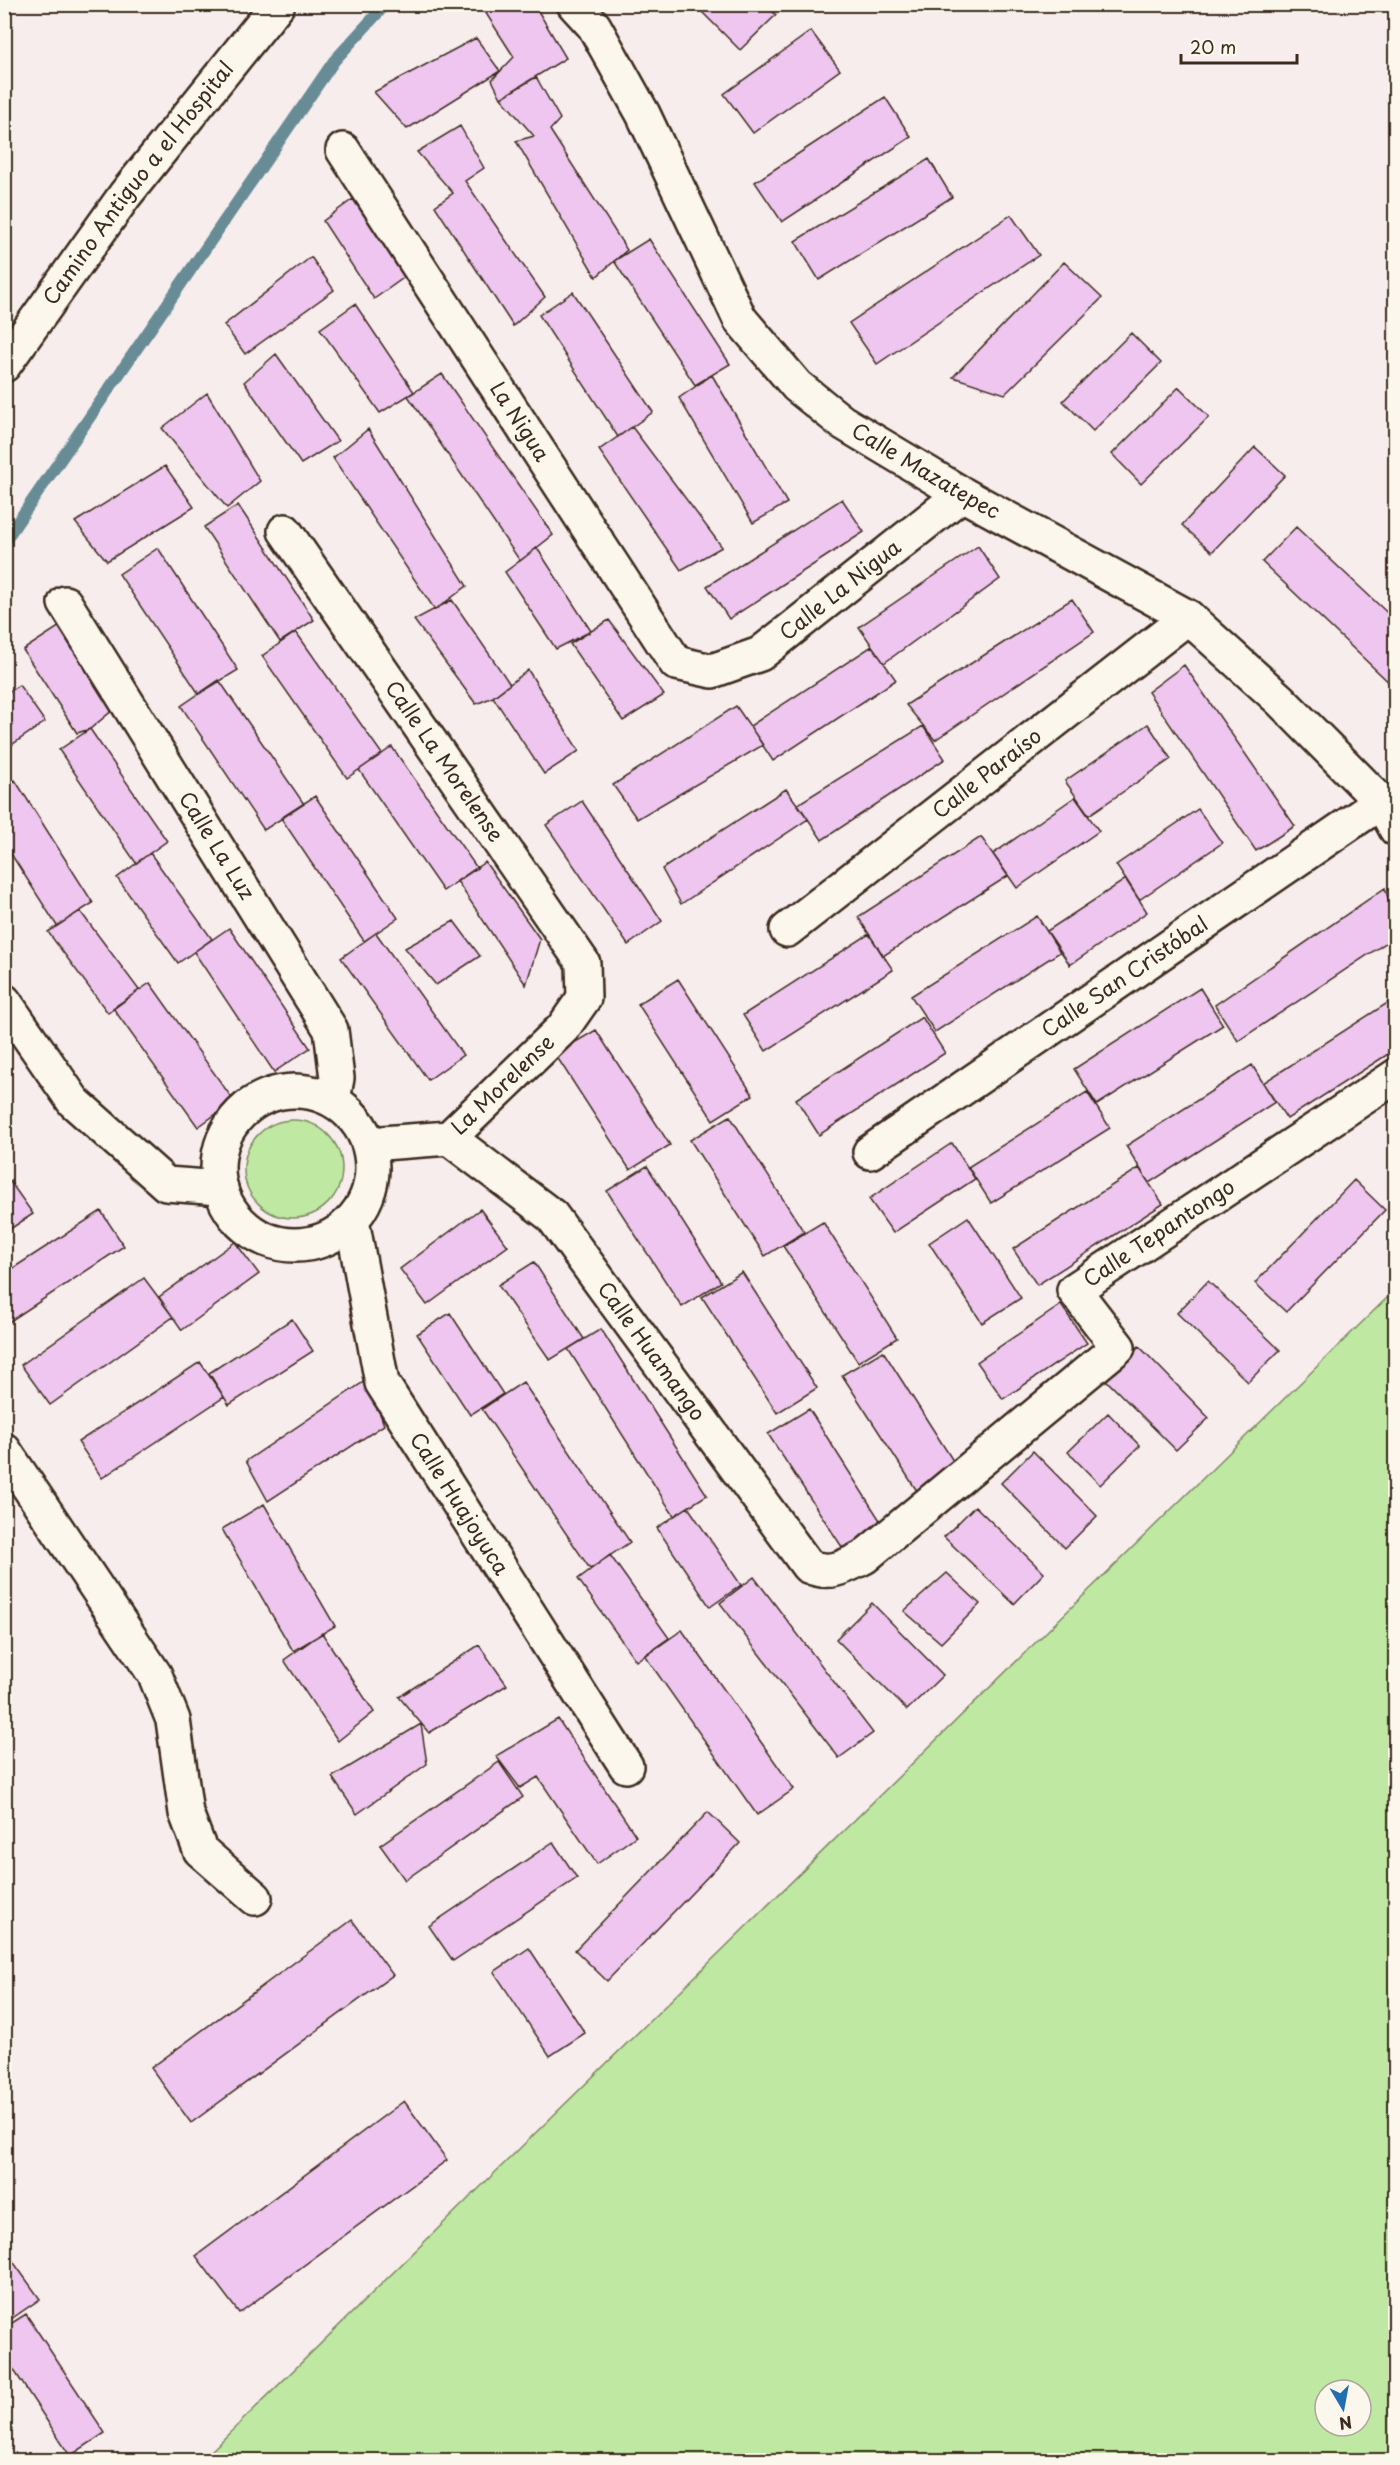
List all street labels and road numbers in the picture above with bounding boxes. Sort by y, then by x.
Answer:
street label: Camino Antiguo a el Hospital [34,53,240,311]
street label: La Nigua [483,374,559,467]
street label: Calle Mazatepec [846,413,1007,526]
street label: Calle La Nigua [772,530,907,647]
street label: Calle La Morelense [379,673,513,848]
street label: Calle Paraíso [924,719,1048,825]
street label: Calle La Luz [172,784,264,905]
street label: Calle San Cristóbal [1034,907,1214,1044]
street label: La Morelense [443,1026,561,1141]
street label: Calle Tepantongo [1076,1170,1240,1294]
street label: Calle Huamango [591,1274,715,1427]
street label: Calle Huajoyuca [403,1425,518,1581]

